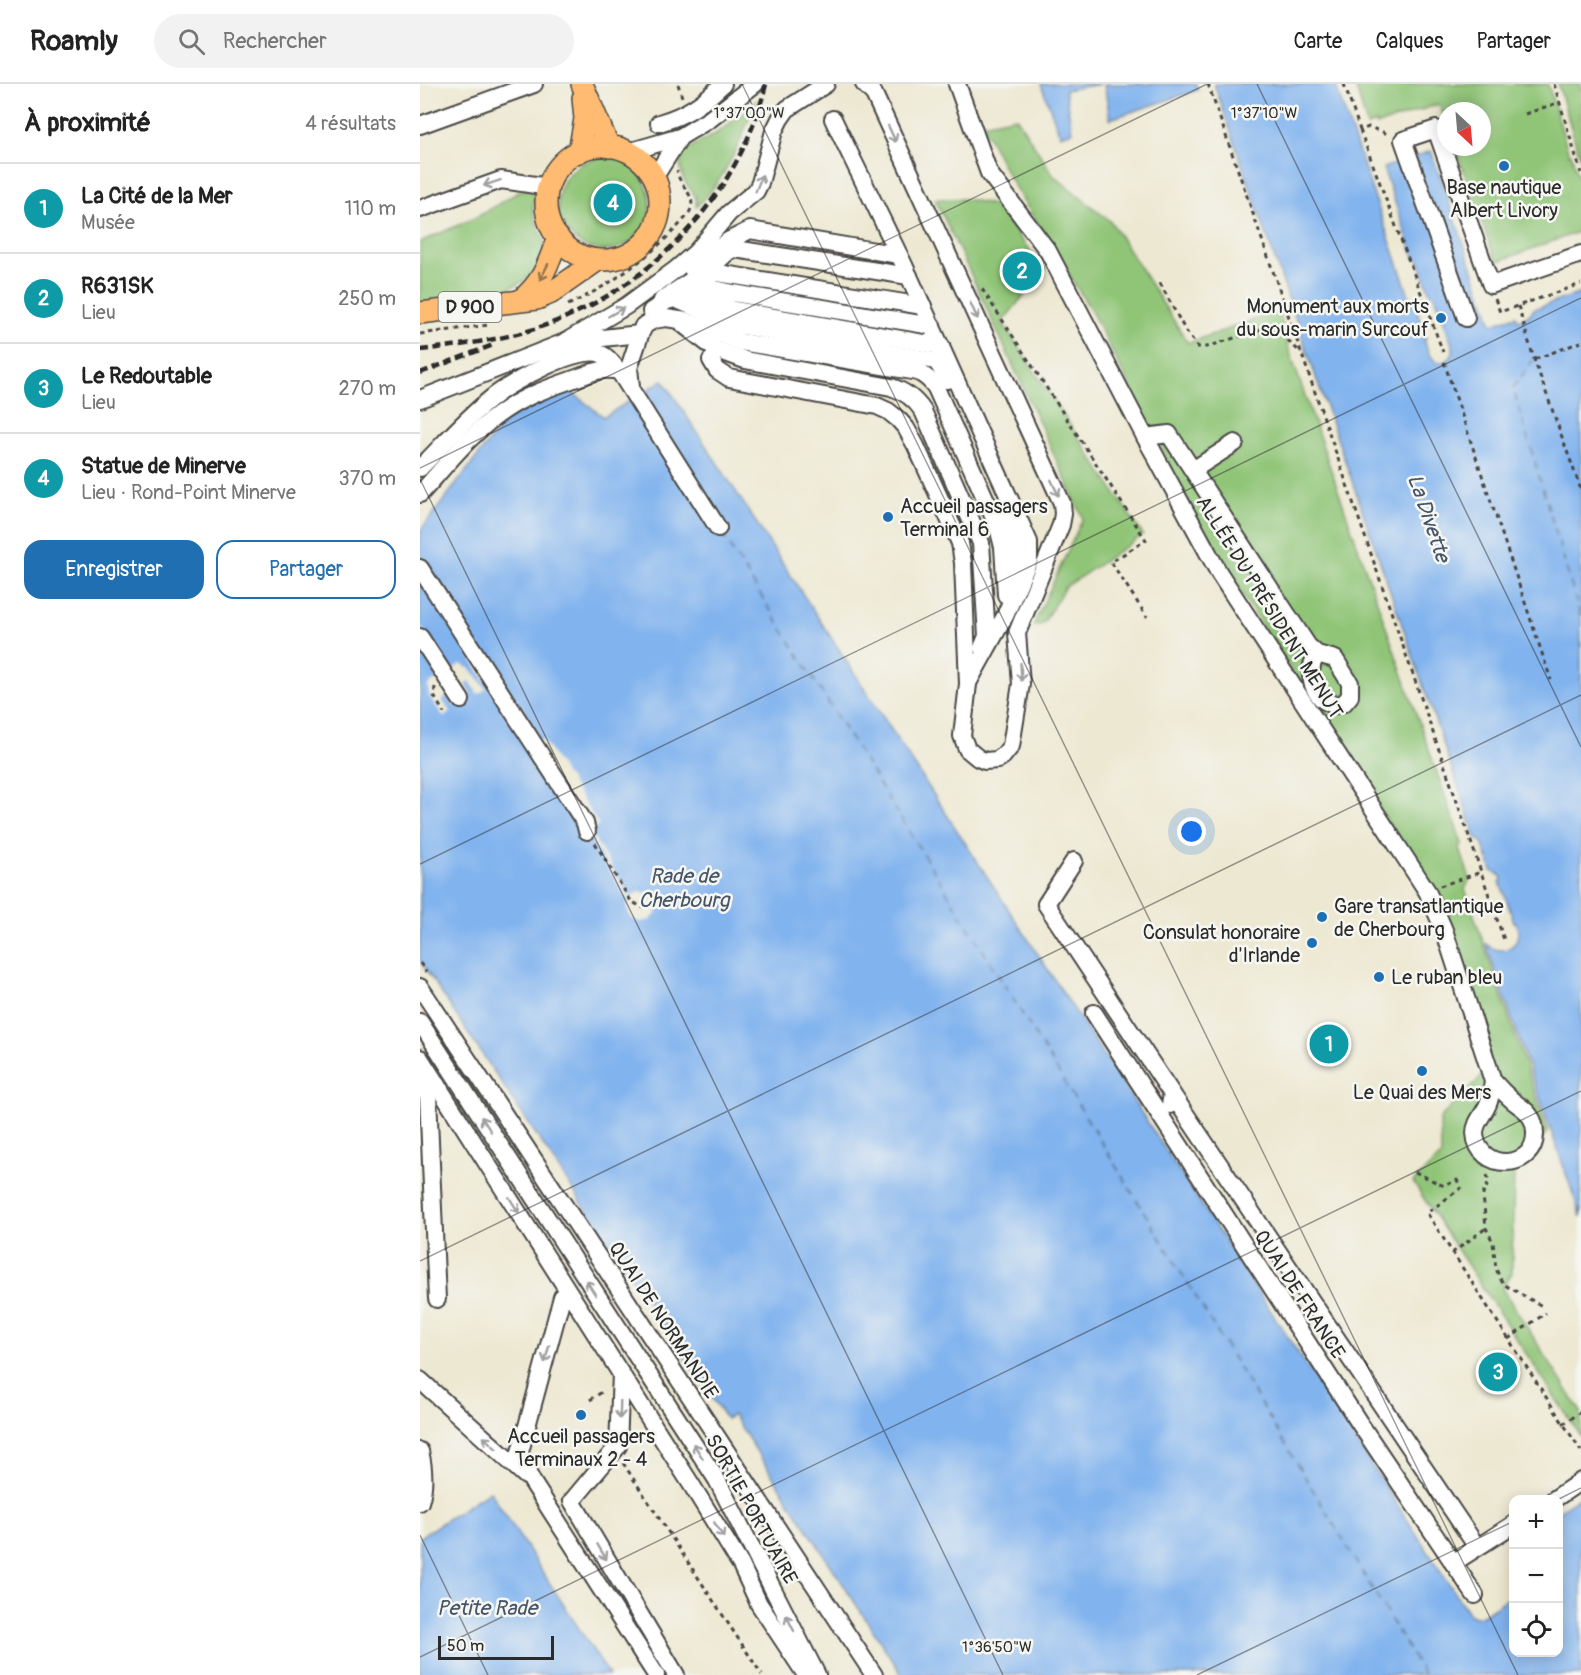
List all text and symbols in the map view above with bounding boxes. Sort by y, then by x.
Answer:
search box [154,14,574,68]
text: Roamly [30,24,118,59]
icon: search [175,25,208,58]
text: Rechercher [223,27,327,55]
text: Carte [1293,28,1342,55]
text: Calques [1375,28,1443,55]
text: Partager [1476,28,1551,55]
north arrow [1437,102,1491,156]
text: 1°37'00"W [713,104,785,123]
text: 1°37'10"W [1231,104,1298,123]
text: À proximité [24,107,151,139]
text: 4 résultats [305,111,396,136]
one-way arrow [887,124,899,142]
marker: Base nautique Albert Livory [1497,159,1511,173]
one-way arrow [754,174,765,192]
place label: Base nautique Albert Livory [1447,175,1562,223]
one-way arrow [483,179,502,190]
pin: 4 [594,180,632,226]
text: La Cité de la Mer [81,182,233,210]
text: 1 [40,196,47,221]
text: 110 m [345,196,396,221]
text: Musée [81,210,135,235]
pin: 2 [1002,248,1042,294]
one-way arrow [538,262,549,280]
text: R631SK [81,272,154,300]
text: 2 [38,286,49,311]
text: 250 m [338,286,396,311]
road number: D 900 [439,292,502,322]
place label: Monument aux morts du sous-marin Surcouf [1236,294,1429,342]
text: Lieu [81,300,116,325]
one-way arrow [969,302,980,320]
one-way arrow [607,306,624,318]
marker: Monument aux morts du sous-marin Surcouf [1434,311,1448,325]
text: Le Redoutable [81,362,212,390]
text: 3 [38,376,49,401]
text: 270 m [338,376,396,401]
text: Lieu [81,390,116,415]
text: Statue de Minerve [81,452,246,480]
text: 4 [38,466,49,491]
text: 370 m [339,466,396,491]
water label: La Divette [1401,471,1457,568]
one-way arrow [1050,479,1062,497]
text: Lieu · Rond-Point Minerve [81,480,296,505]
street label: ALLÉE DU PRÉSIDENT MENUT [1191,491,1349,723]
place label: Accueil passagers Terminal 6 [900,494,1048,542]
marker: Accueil passagers Terminal 6 [881,510,895,524]
button: Enregistrer [24,540,204,599]
button: Partager [216,540,396,599]
one-way arrow [1015,662,1026,682]
your location [1177,817,1206,846]
water label: Rade de Cherbourg [639,863,731,914]
place label: Gare transatlantique de Cherbourg [1334,894,1504,942]
marker: Gare transatlantique de Cherbourg [1315,910,1329,924]
place label: Consulat honoraire d'Irlande [1143,920,1300,968]
marker: Consulat honoraire d'Irlande [1305,936,1319,950]
place label: Le ruban bleu [1391,965,1502,990]
marker: Le ruban bleu [1372,970,1386,984]
pin: 1 [1310,1022,1348,1066]
marker: Le Quai des Mers [1415,1064,1429,1078]
place label: Le Quai des Mers [1353,1080,1491,1105]
one-way arrow [479,1116,491,1133]
one-way arrow [507,1197,520,1214]
street label: QUAI DE FRANCE [1249,1225,1351,1363]
street label: QUAI DE NORMANDIE [603,1237,724,1404]
one-way arrow [585,1280,597,1297]
one-way arrow [540,1344,552,1363]
pin: 3 [1478,1350,1518,1394]
one-way arrow [614,1400,625,1420]
marker: Accueil passagers Terminaux 2 - 4 [574,1408,588,1422]
place label: Accueil passagers Terminaux 2 - 4 [507,1424,655,1472]
street label: SORTIE PORTUAIRE [700,1430,803,1589]
one-way arrow [483,1437,498,1451]
one-way arrow [692,1443,704,1460]
map controls [1509,1495,1563,1657]
button: + [1509,1495,1563,1549]
one-way arrow [714,1521,726,1538]
one-way arrow [596,1543,608,1560]
button: − [1509,1549,1563,1603]
water label: Petite Rade [437,1595,540,1622]
button: locate [1509,1603,1563,1657]
one-way arrow [784,1615,796,1632]
scale bar [438,1633,554,1660]
text: 50 m [447,1636,484,1656]
text: 1°36'50"W [962,1638,1032,1657]

